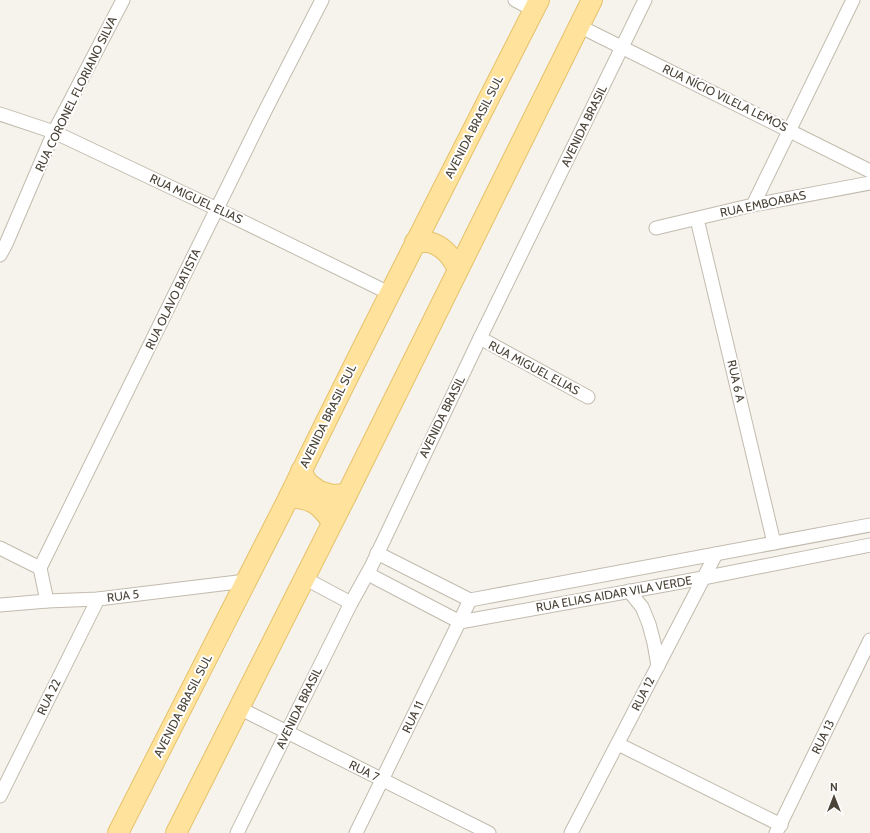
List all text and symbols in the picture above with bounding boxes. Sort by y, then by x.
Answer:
street label: RUA CORONEL FLORIANO SILVA [31,13,120,174]
street label: RUA NÍCIO VILELA LEMOS [660,61,790,134]
street label: AVENIDA BRASIL SUL [441,73,506,181]
street label: AVENIDA BRASIL [557,83,610,169]
street label: RUA MIGUEL ELIAS [147,170,245,227]
street label: RUA EMBOABAS [719,187,807,220]
street label: RUA OLAVO BATISTA [142,245,204,352]
street label: RUA MIGUEL ELIAS [486,337,582,398]
street label: RUA 6 A [724,358,749,404]
street label: AVENIDA BRASIL SUL [296,362,359,470]
street label: AVENIDA BRASIL [415,374,468,460]
street label: RUA ELIAS AIDAR VILA VERDE [535,572,693,615]
street label: RUA 5 [106,586,140,605]
street label: AVENIDA BRASIL SUL [150,652,215,760]
street label: AVENIDA BRASIL [272,665,325,751]
street label: RUA 12 [628,674,657,713]
street label: RUA 22 [33,676,64,717]
street label: RUA 11 [398,698,427,735]
street label: RUA 13 [808,717,837,756]
street label: RUA 7 [347,757,382,784]
north arrow [814,777,854,817]
text: N [830,780,838,794]

